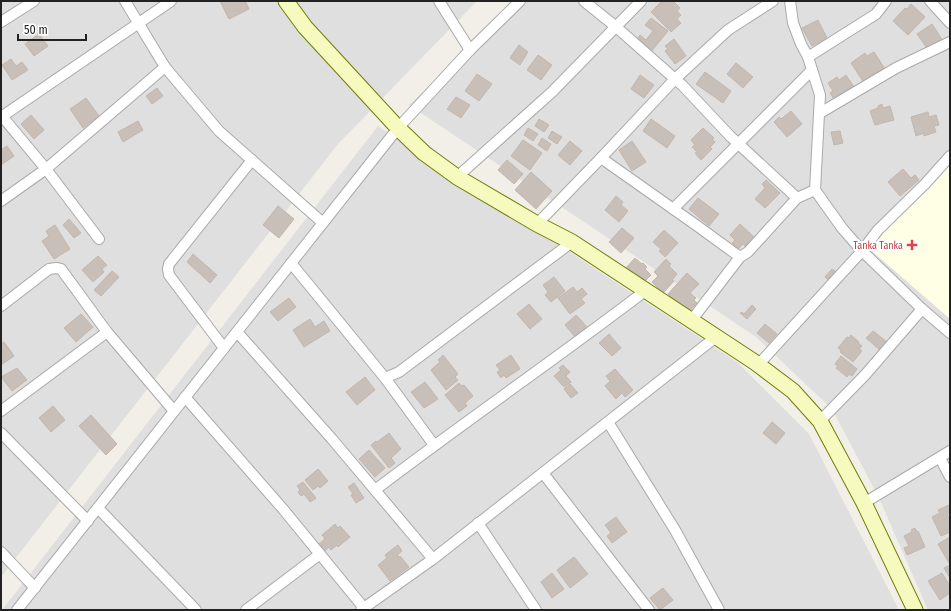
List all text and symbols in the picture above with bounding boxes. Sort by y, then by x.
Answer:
scale bar [18,16,86,42]
text: 50 m [24,23,48,37]
marker: Tanka Tanka [906,239,918,251]
place label: Tanka Tanka [853,240,903,252]

